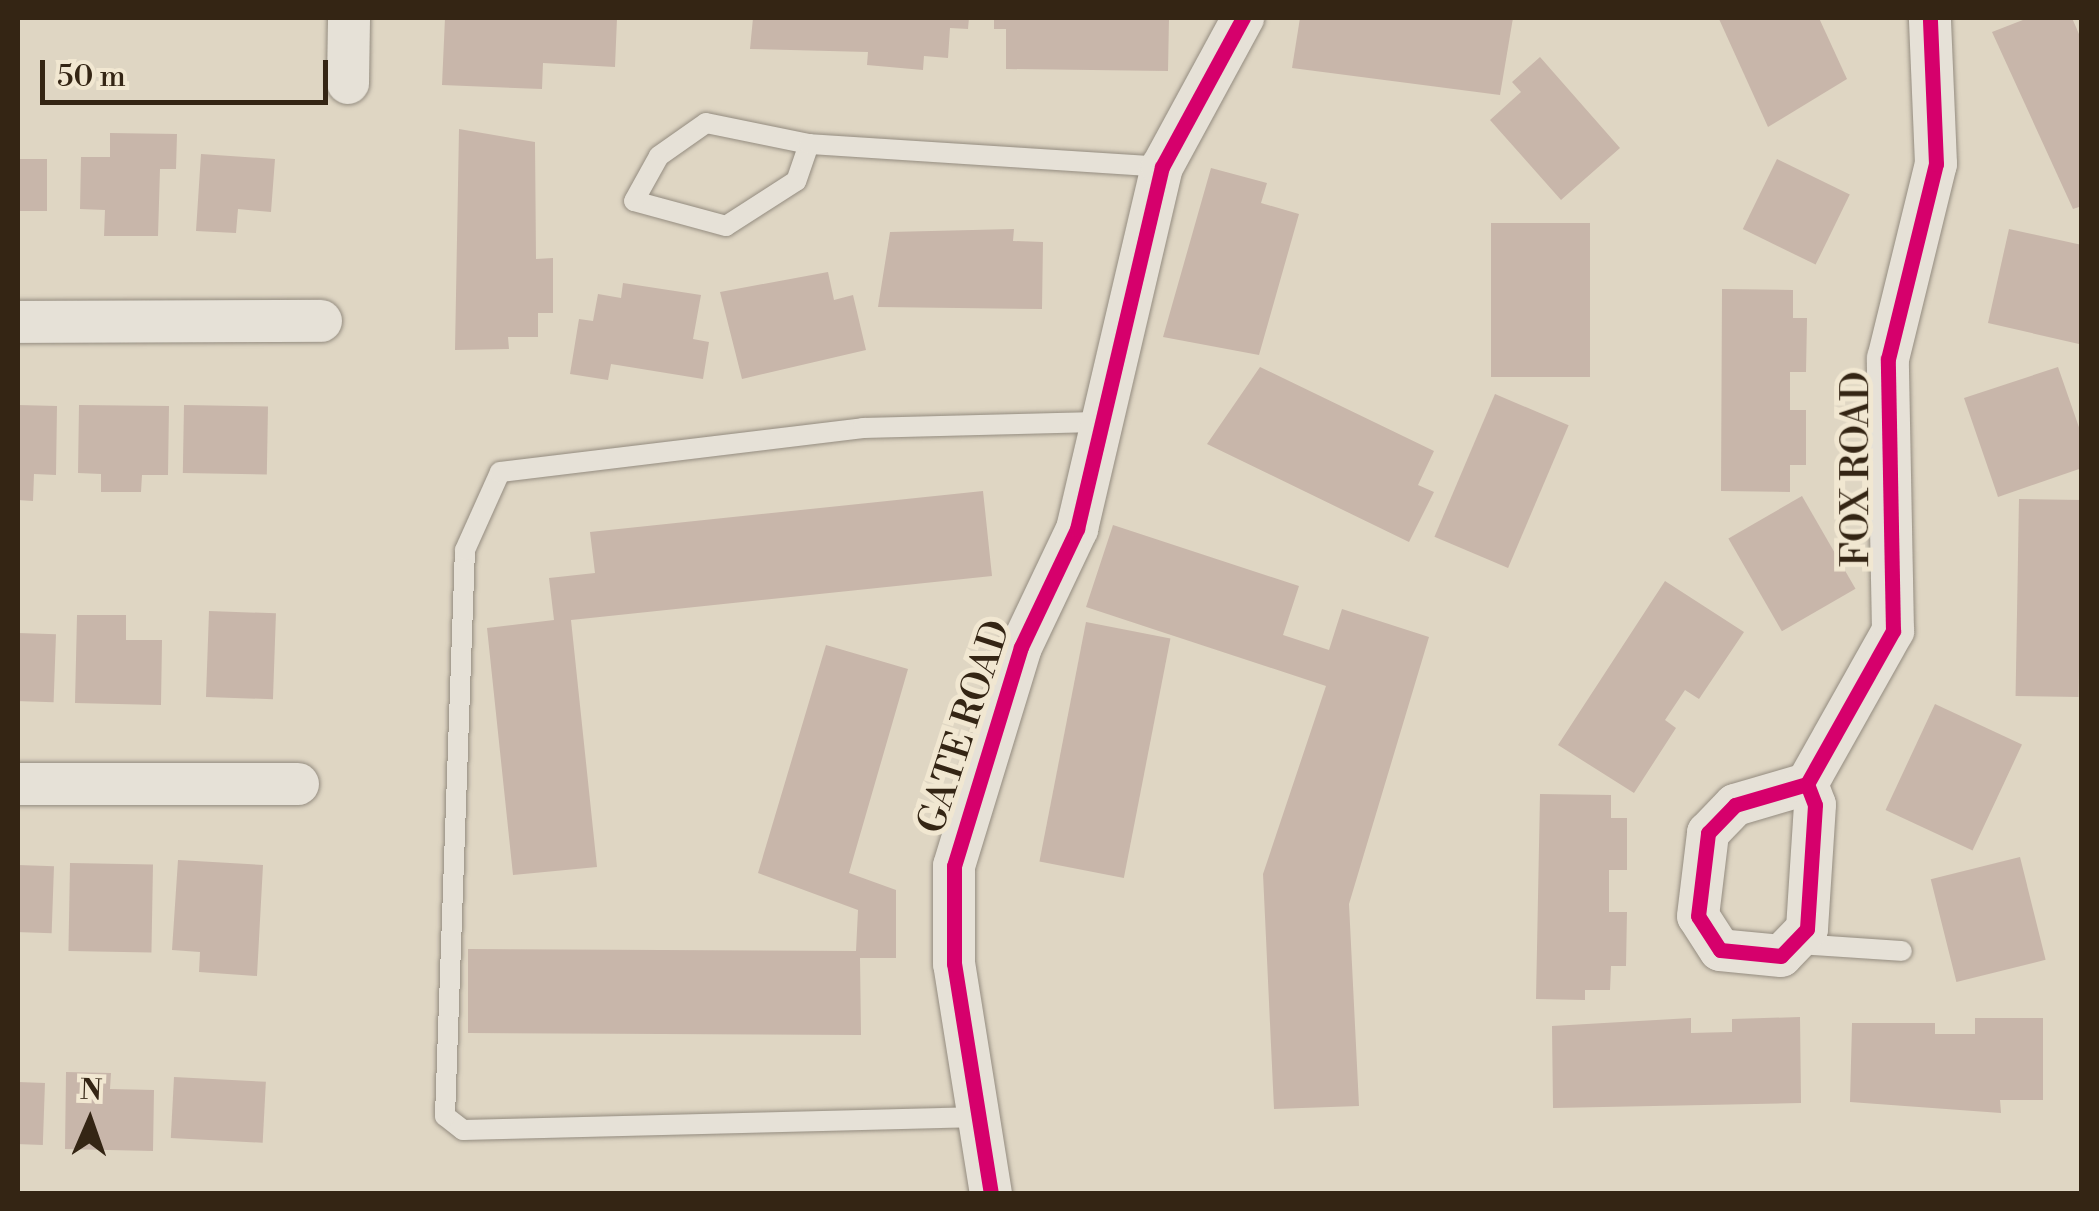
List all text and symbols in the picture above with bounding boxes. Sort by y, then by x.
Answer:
scale bar [45,40,332,102]
text: 50 m [57,58,126,96]
street label: FOX ROAD [1834,371,1880,567]
street label: GATE ROAD [909,615,1021,839]
north arrow [40,1071,140,1171]
text: N [79,1073,103,1108]

